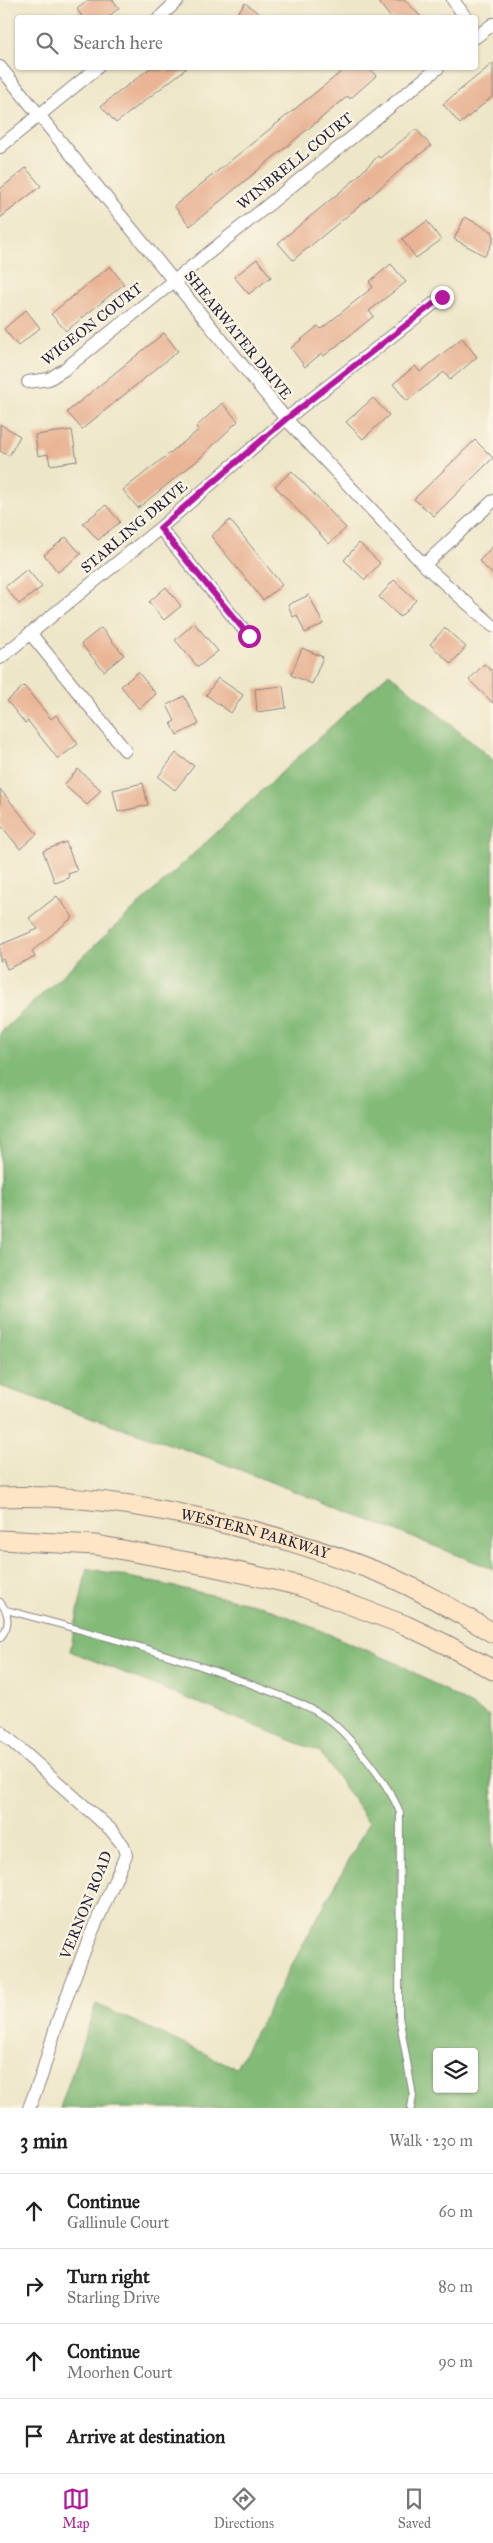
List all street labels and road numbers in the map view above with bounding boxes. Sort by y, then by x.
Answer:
street label: WINBRELL COURT [233,109,357,213]
street label: SHEARWATER DRIVE [181,267,296,403]
street label: WIGEON COURT [38,279,146,369]
street label: STARLING DRIVE [77,477,191,577]
street label: WESTERN PARKWAY [179,1505,333,1563]
street label: VERNON ROAD [56,1848,116,1963]

